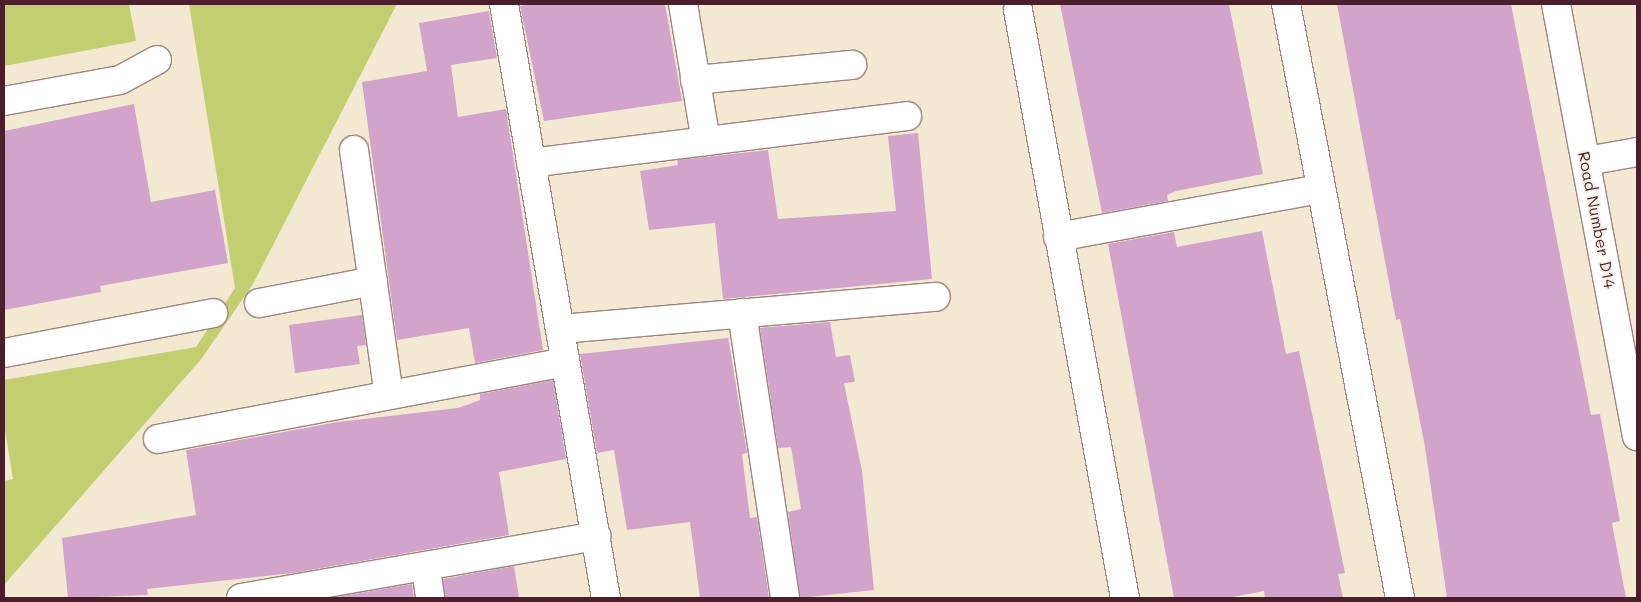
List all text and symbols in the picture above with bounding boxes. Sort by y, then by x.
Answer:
street label: Road Number D14 [1574,150,1620,290]

